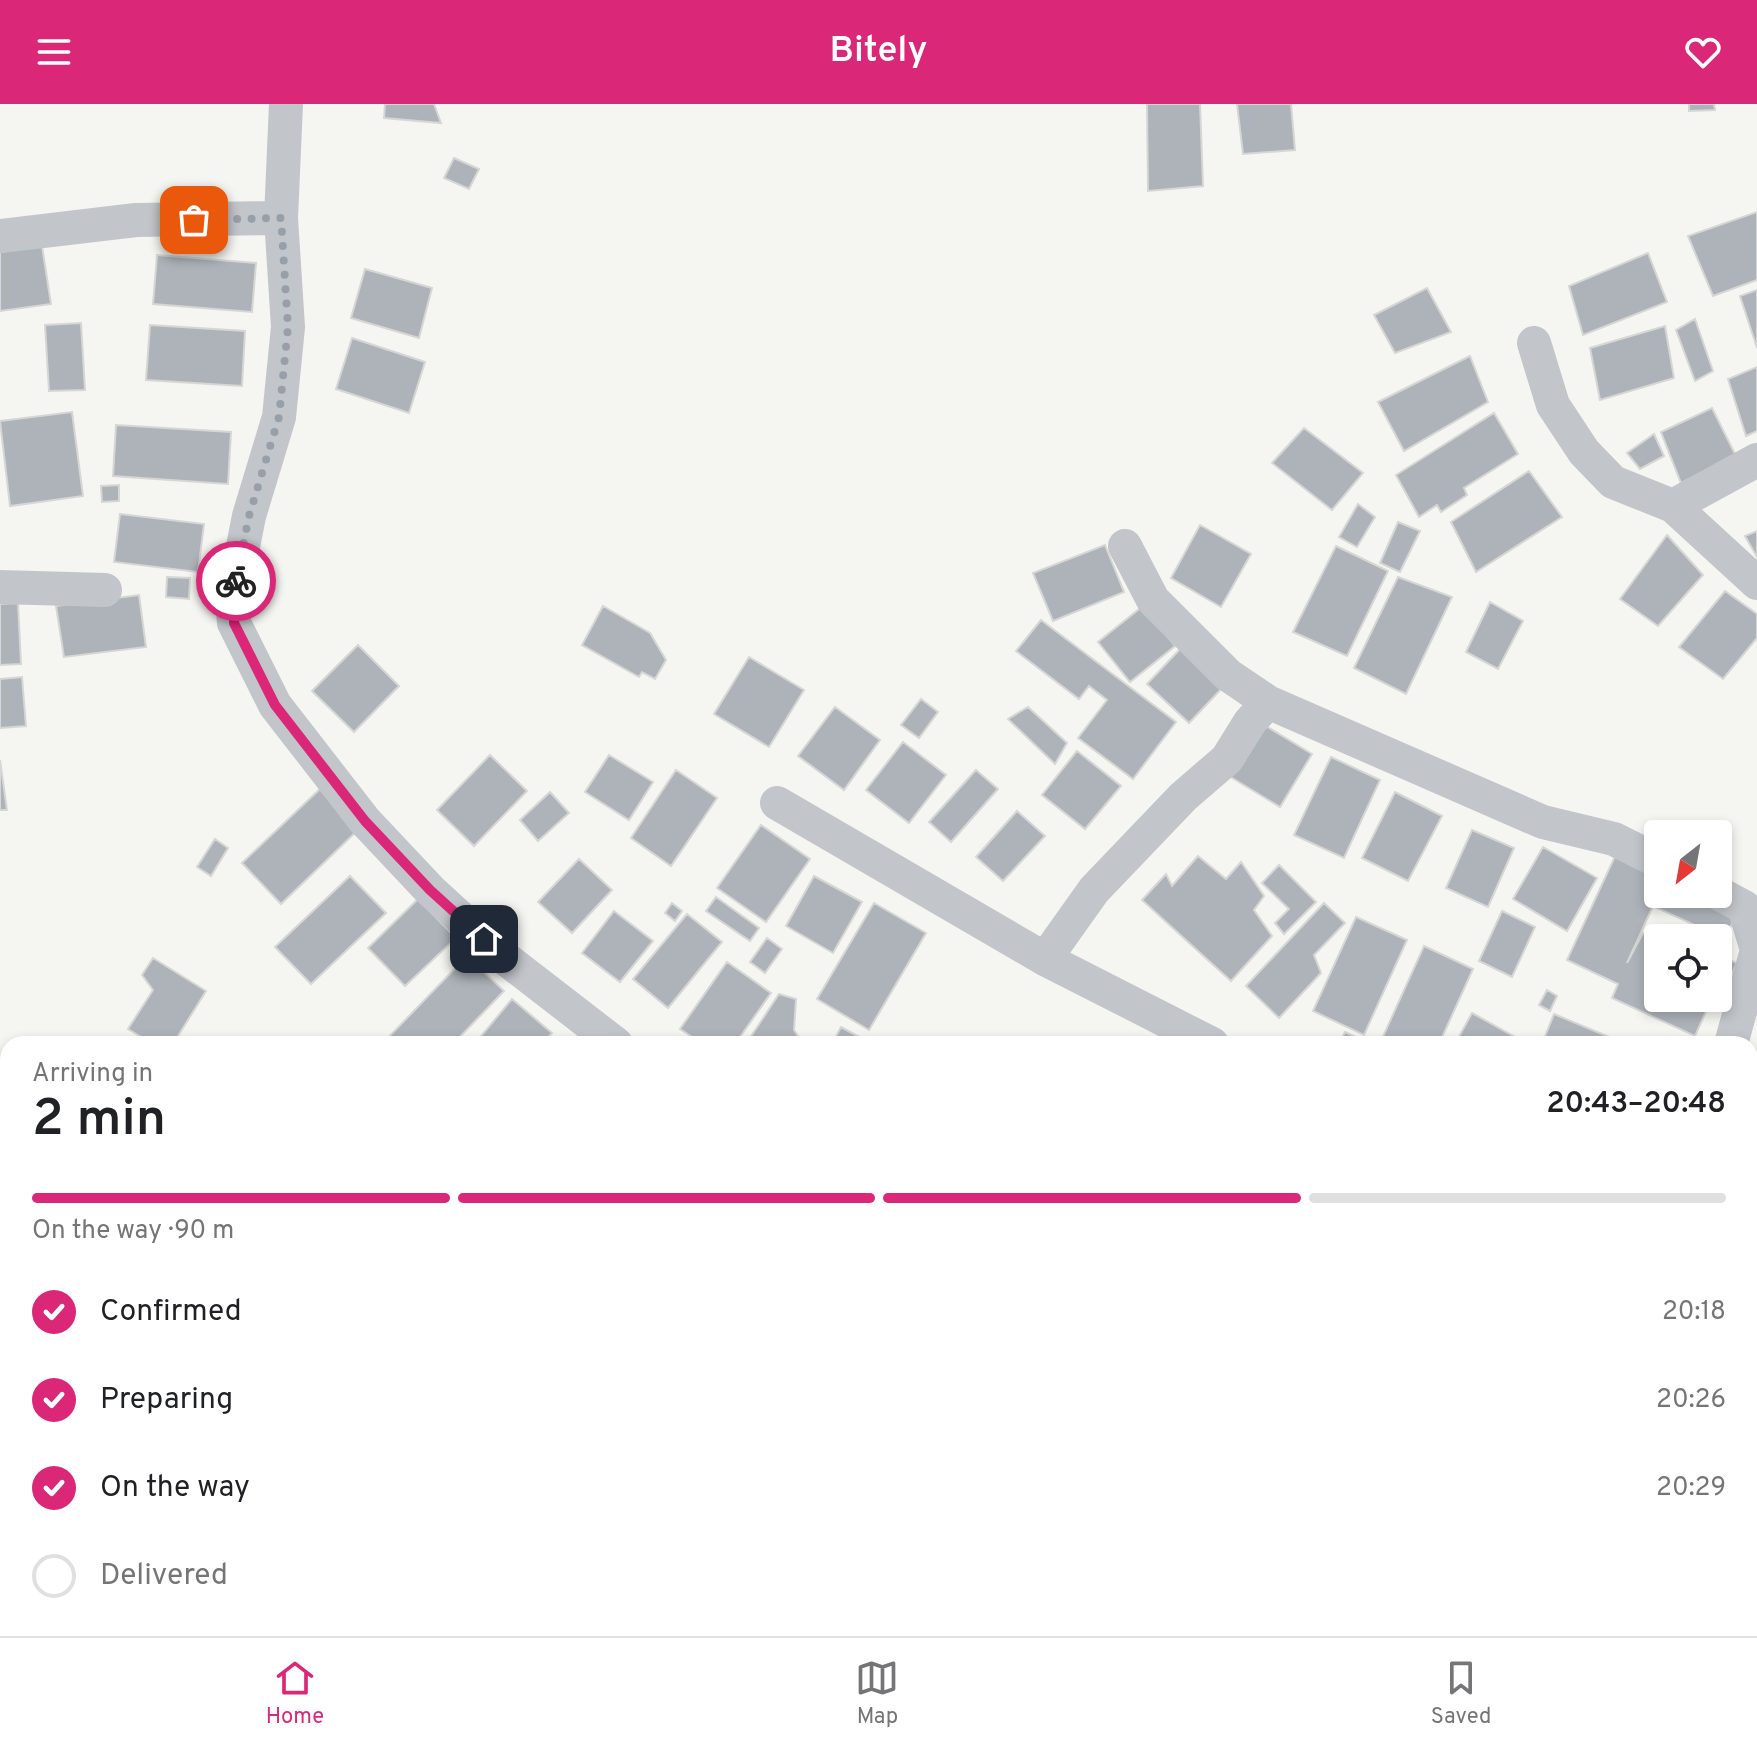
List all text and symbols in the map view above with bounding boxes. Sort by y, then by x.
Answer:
text: Bitely [830,29,927,75]
icon: menu [32,30,76,74]
icon: heart [1681,30,1725,74]
pin [160,186,228,254]
icon: bag [172,198,216,242]
courier [196,541,276,621]
icon: bike [214,559,258,603]
north arrow [1644,820,1732,908]
map controls [1644,820,1732,1012]
pin [450,905,518,973]
icon: home [462,917,506,961]
button: locate [1644,924,1732,1012]
text: Arriving in [32,1058,153,1091]
text: 20:43–20:48 [1546,1086,1726,1123]
text: 2 min [32,1088,166,1154]
text: On the way · 90 m [32,1215,234,1248]
icon: check [32,1290,76,1334]
text: Confirmed [100,1294,242,1331]
text: 20:18 [1662,1296,1726,1329]
icon: check [32,1378,76,1422]
text: Preparing [100,1382,233,1419]
text: 20:26 [1656,1384,1726,1417]
icon: check [32,1466,76,1510]
text: On the way [100,1470,250,1507]
text: 20:29 [1656,1472,1726,1505]
text: Delivered [100,1558,228,1595]
tab: Home [266,1656,324,1731]
tab: Map [855,1656,899,1731]
tab: Saved [1431,1656,1491,1731]

